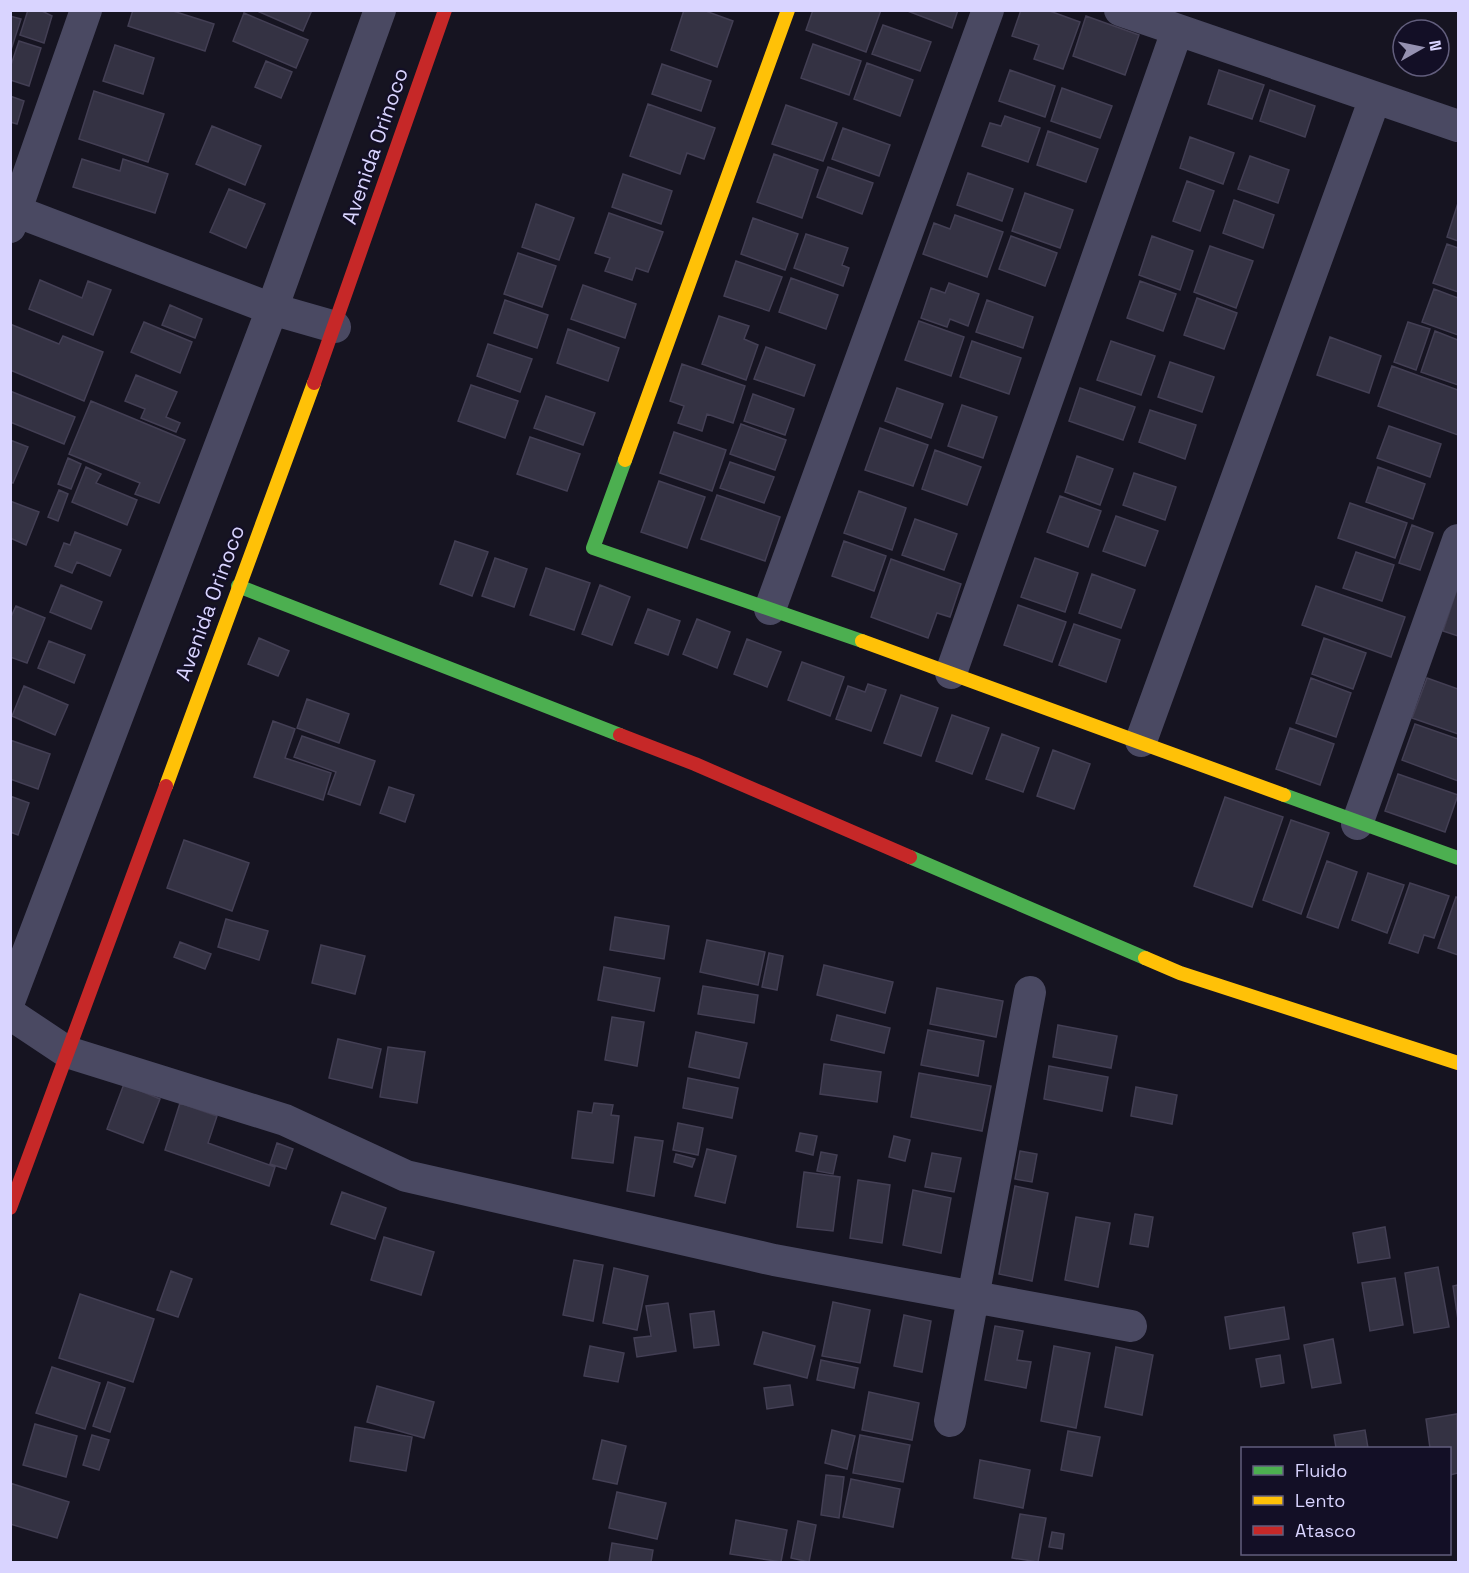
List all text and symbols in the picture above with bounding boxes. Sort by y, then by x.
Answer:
north arrow [1391,18,1451,78]
text: N [1424,39,1447,53]
street label: Avenida Orinoco [335,64,414,228]
street label: Avenida Orinoco [169,521,250,684]
legend [1241,1447,1451,1555]
text: Fluido [1295,1459,1347,1482]
text: Lento [1295,1489,1345,1512]
text: Atasco [1295,1519,1356,1542]

